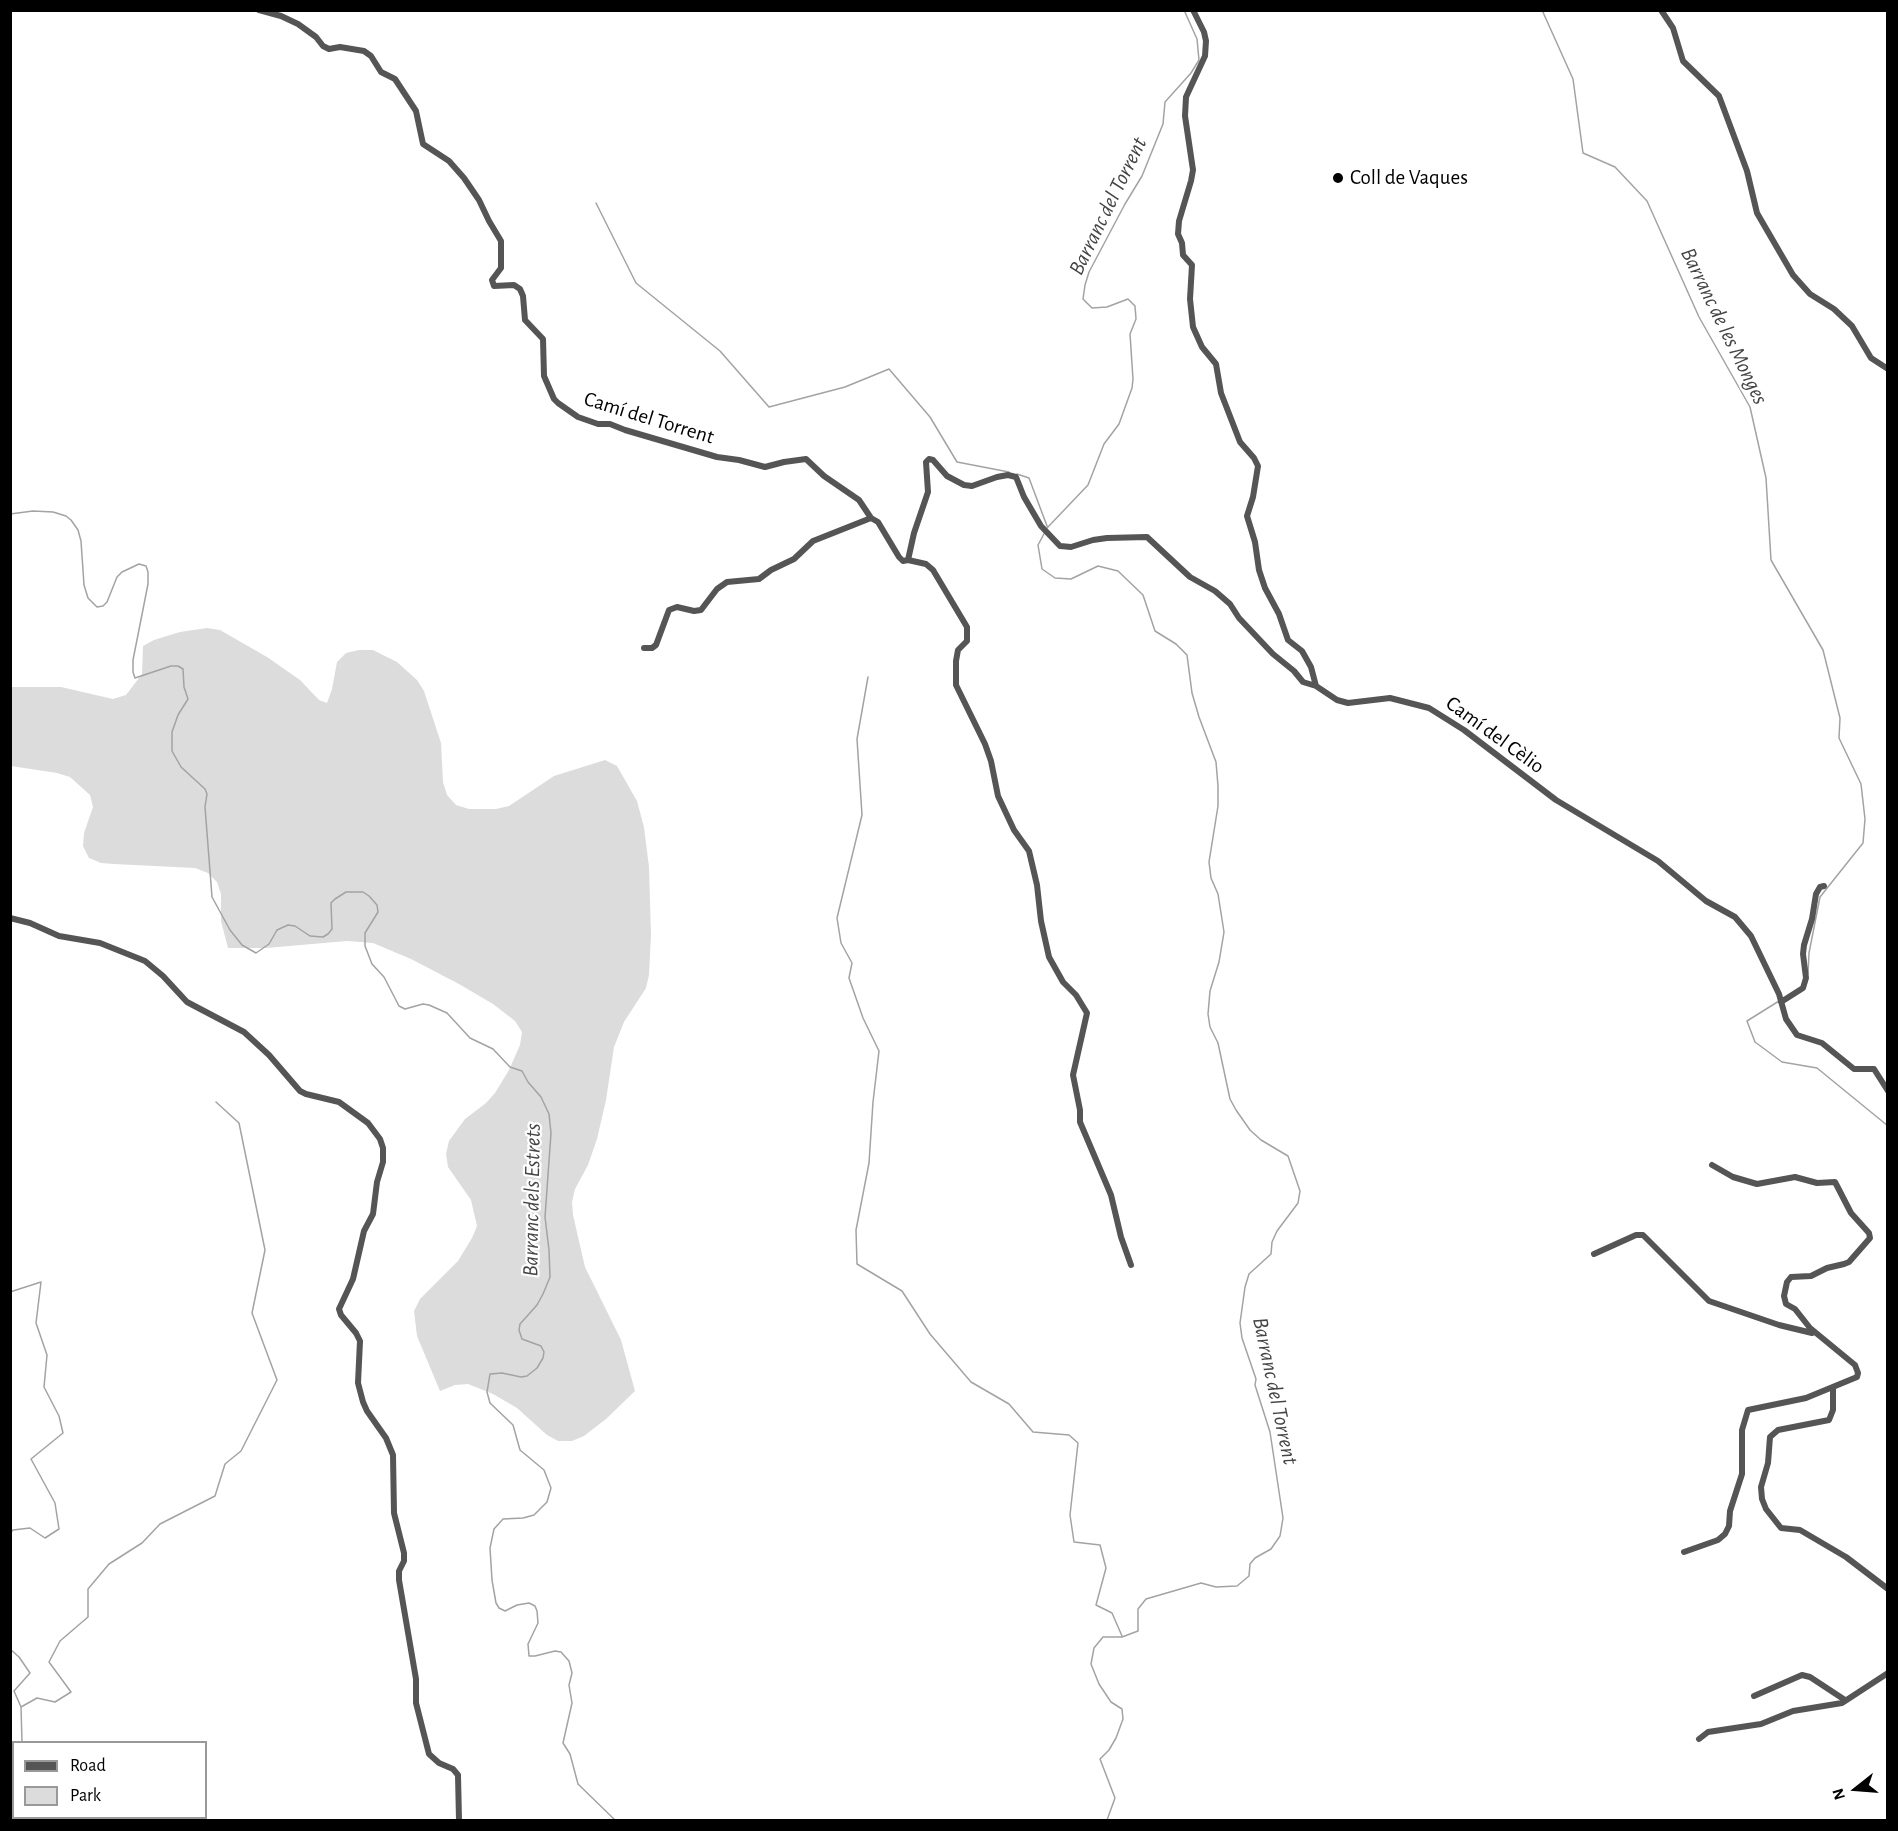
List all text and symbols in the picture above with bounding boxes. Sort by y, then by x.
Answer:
water label: Barranc del Torrent [1063,133,1153,279]
place label: Coll de Vaques [1350,165,1468,191]
marker: Coll de Vaques [1331,171,1345,185]
water label: Barranc de les Monges [1675,243,1773,409]
street label: Camí del Torrent [581,386,717,450]
street label: Camí del Cèlio [1441,691,1549,779]
water label: Barranc dels Estrets [517,1123,547,1277]
water label: Barranc del Torrent [1246,1315,1304,1467]
legend [12,1741,207,1819]
text: Road [70,1757,106,1775]
north arrow [1826,1759,1886,1819]
text: Park [70,1787,101,1805]
text: N [1830,1787,1848,1802]

